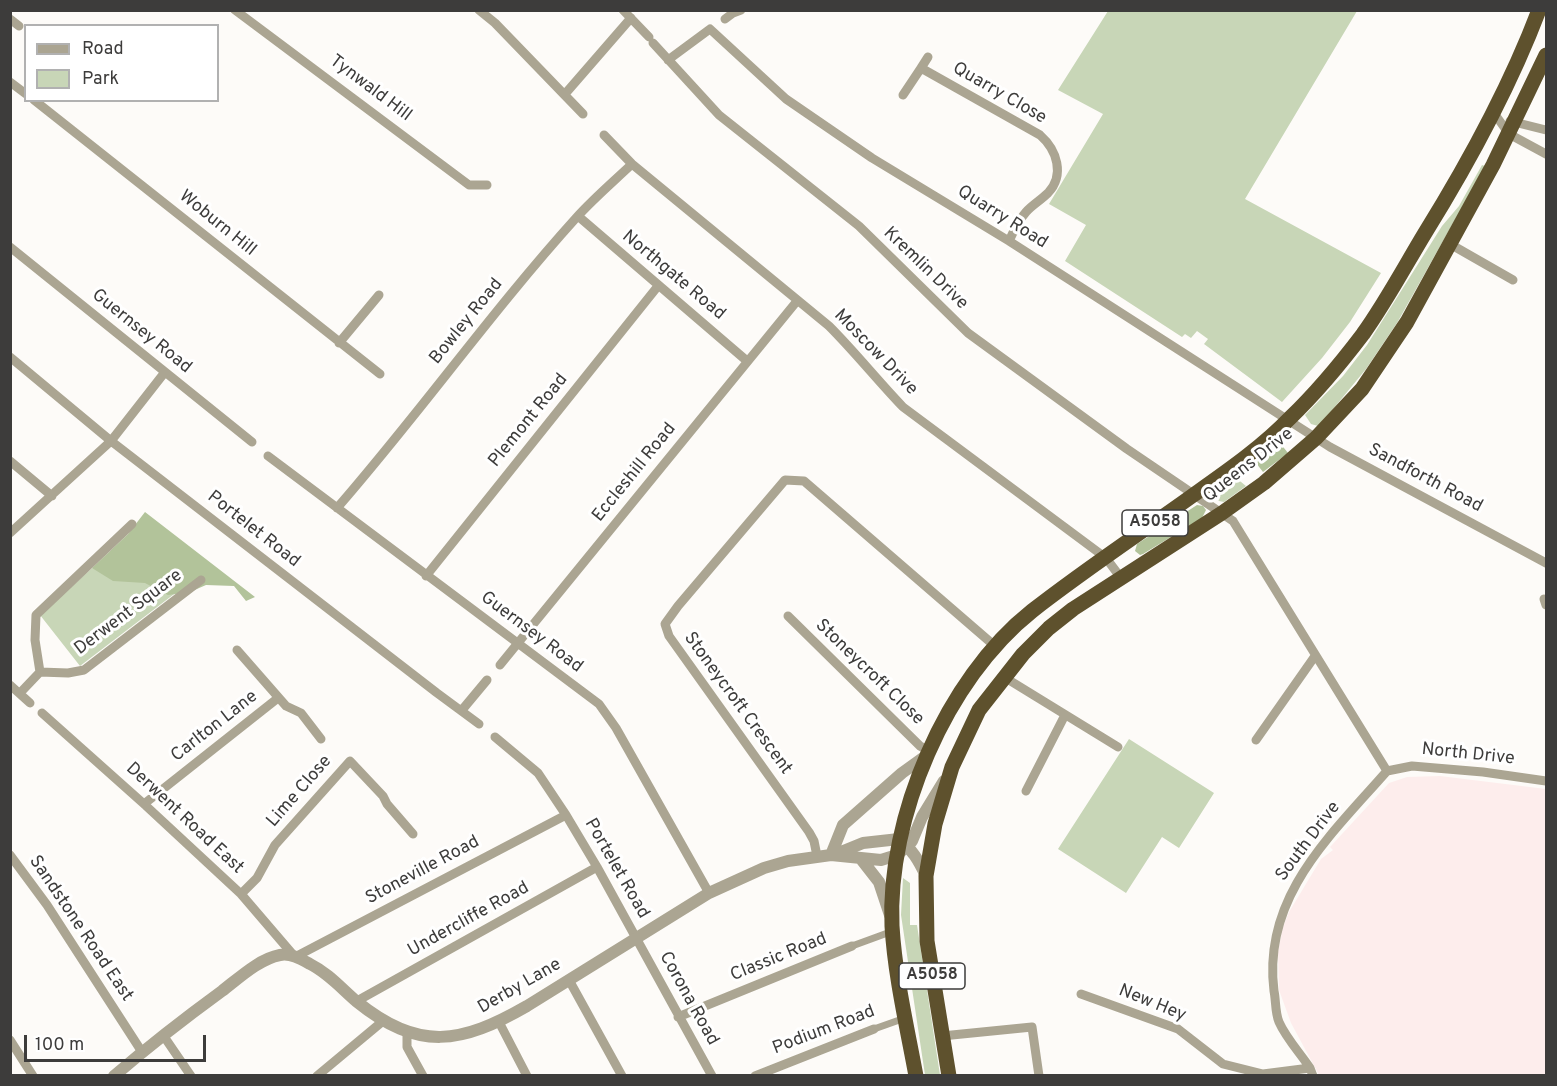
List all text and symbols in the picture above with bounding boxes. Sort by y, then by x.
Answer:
legend [24,24,219,102]
text: Road [82,38,124,61]
street label: Tynwald Hill [325,51,415,127]
street label: Quarry Close [948,58,1050,130]
text: Park [82,68,119,91]
street label: Quarry Road [953,182,1051,254]
street label: Woburn Hill [174,186,260,262]
street label: Kremlin Drive [878,223,972,315]
street label: Northgate Road [617,226,729,326]
street label: Bowley Road [426,275,508,369]
street label: Guernsey Road [87,285,195,379]
street label: Moscow Drive [829,305,921,401]
street label: Plemont Road [485,370,573,472]
street label: Eccleshill Road [589,419,681,527]
street label: Queens Drive [1200,424,1298,508]
street label: Sandforth Road [1364,440,1486,518]
street label: Portelet Road [202,487,304,573]
road number: A5058 [1122,510,1188,536]
street label: Derwent Square [71,565,187,661]
street label: Guernsey Road [476,588,586,678]
street label: Stoneycroft Close [810,616,928,730]
street label: Stoneycroft Crescent [678,629,796,779]
street label: Carlton Lane [167,687,263,767]
street label: North Drive [1420,739,1516,771]
street label: Lime Close [263,752,337,832]
street label: Derwent Road East [120,759,248,879]
street label: South Drive [1272,798,1346,886]
street label: Portelet Road [579,815,653,923]
street label: Stoneville Road [362,832,484,910]
street label: Sandstone Road East [23,852,137,1006]
street label: Undercliffe Road [405,878,533,962]
street label: Classic Road [728,929,830,987]
street label: Corona Road [653,948,723,1050]
street label: Derby Lane [475,955,565,1019]
road number: A5058 [899,963,965,989]
street label: New Hey [1115,981,1189,1027]
street label: Podium Road [770,1002,878,1060]
scale bar [27,1023,208,1061]
text: 100 m [35,1034,84,1057]

